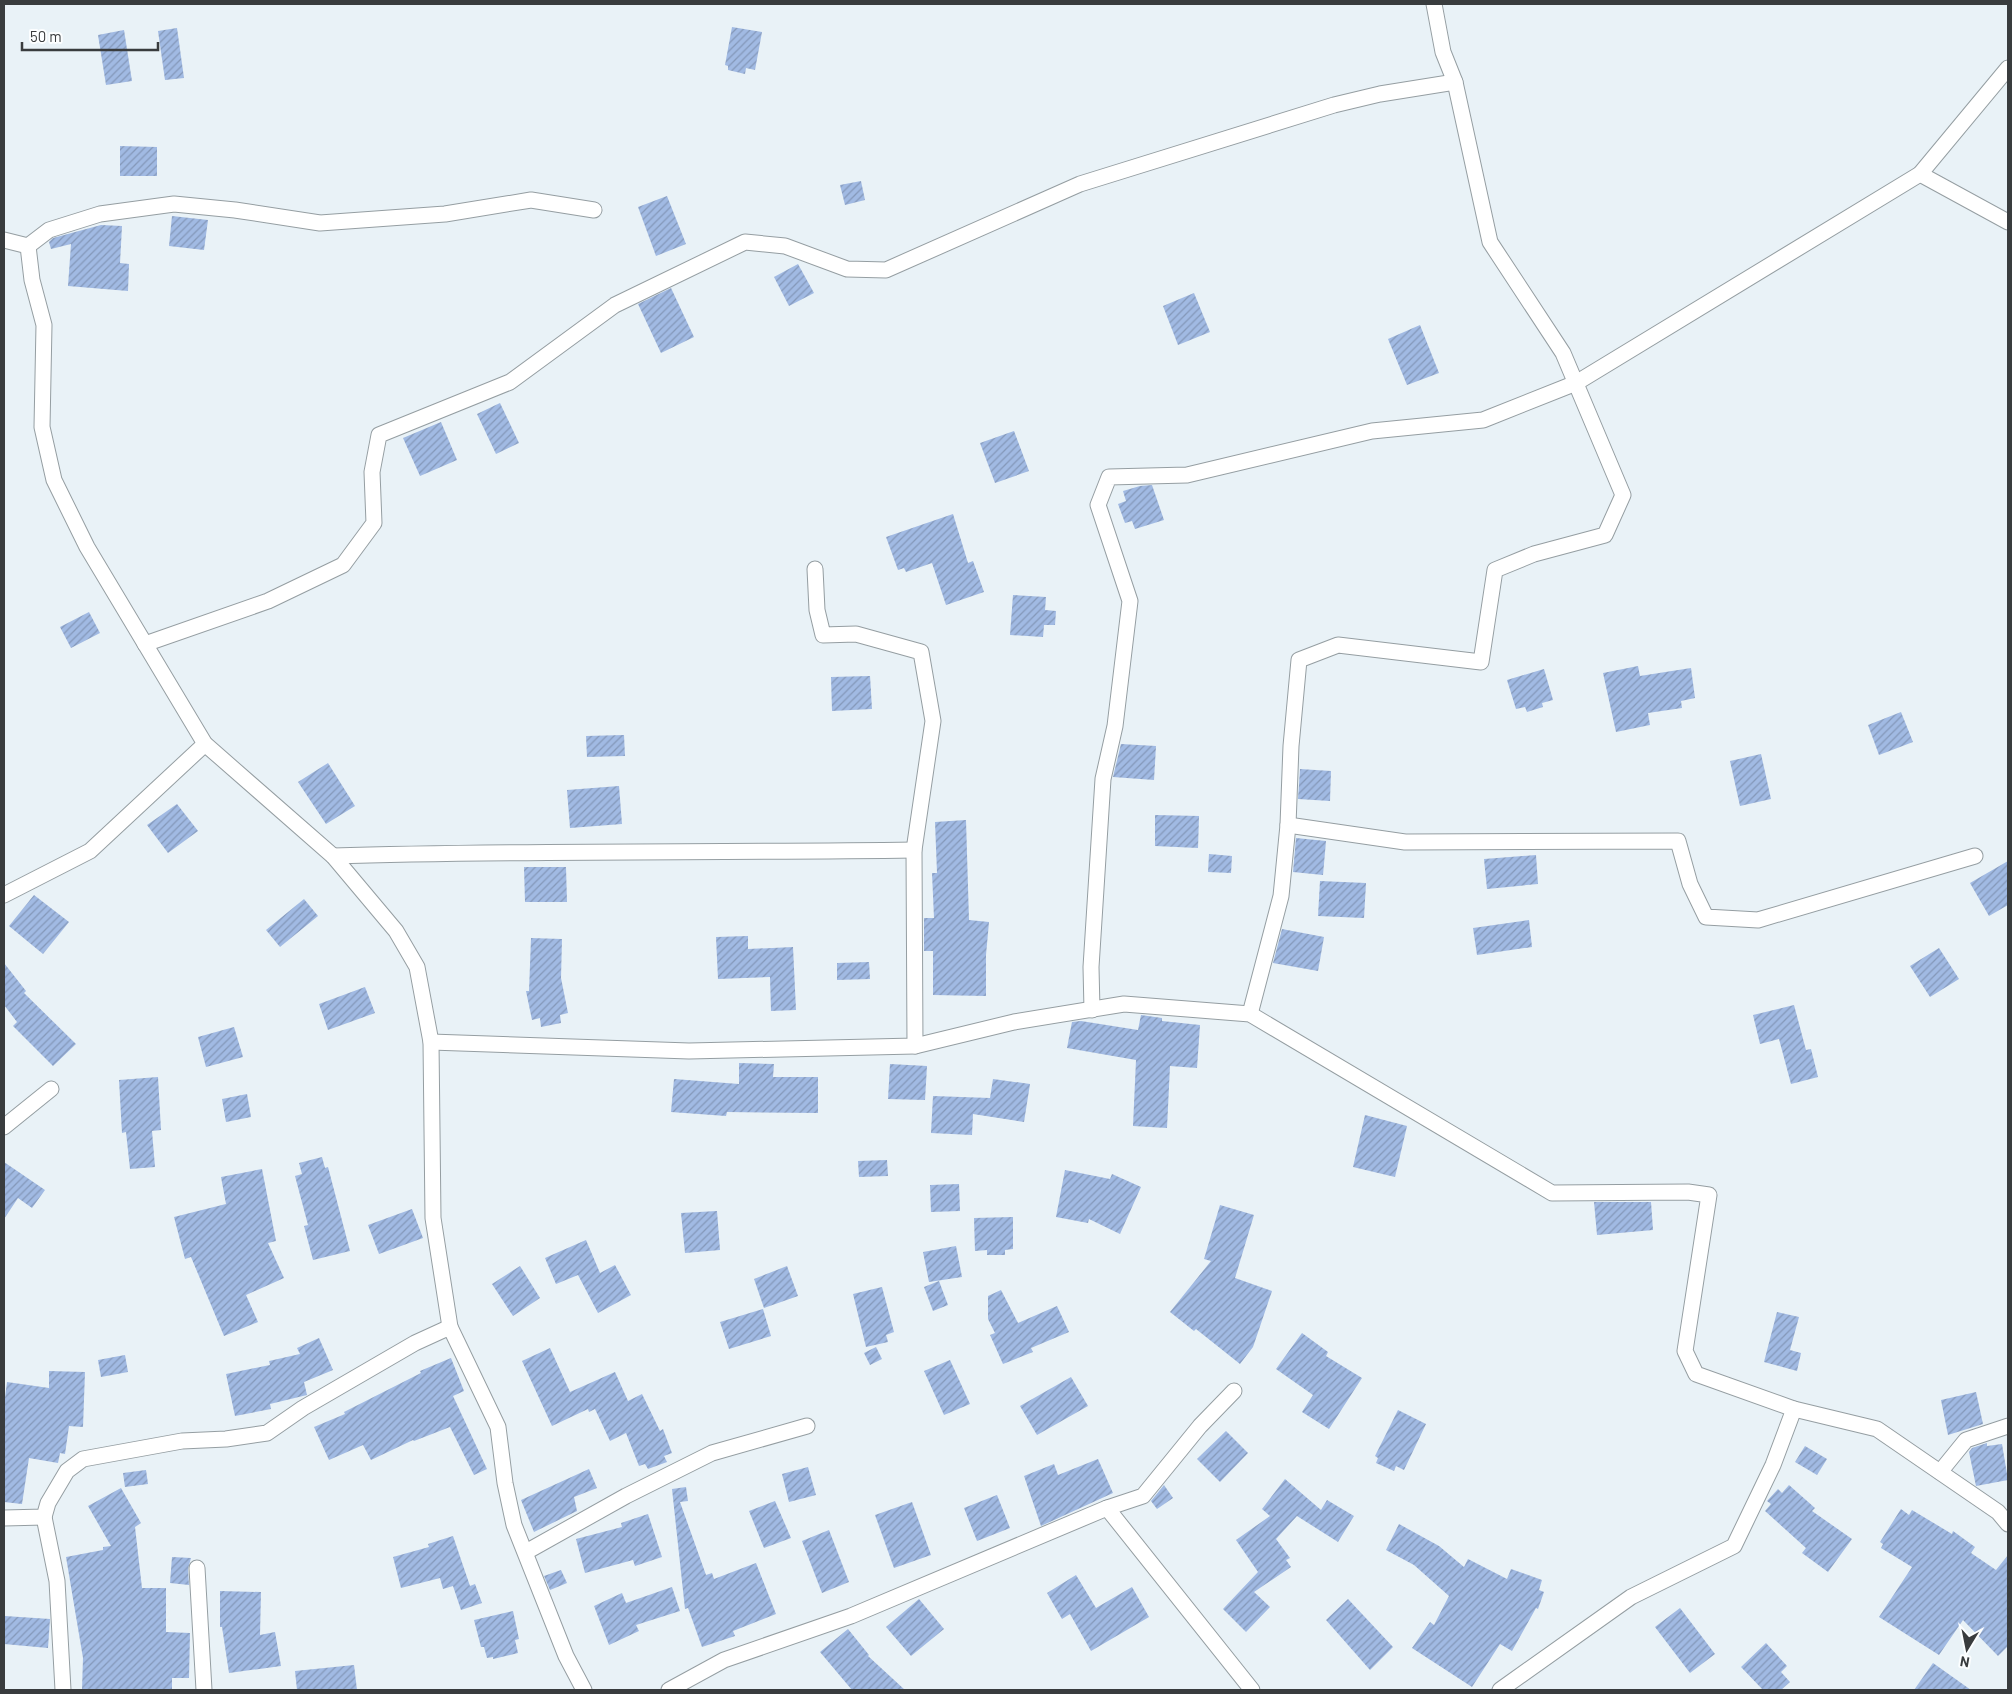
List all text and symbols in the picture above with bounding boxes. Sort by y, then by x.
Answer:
scale bar [22,20,159,52]
text: 50 m [30,27,62,45]
north arrow [1942,1624,1992,1674]
text: N [1959,1653,1971,1671]

